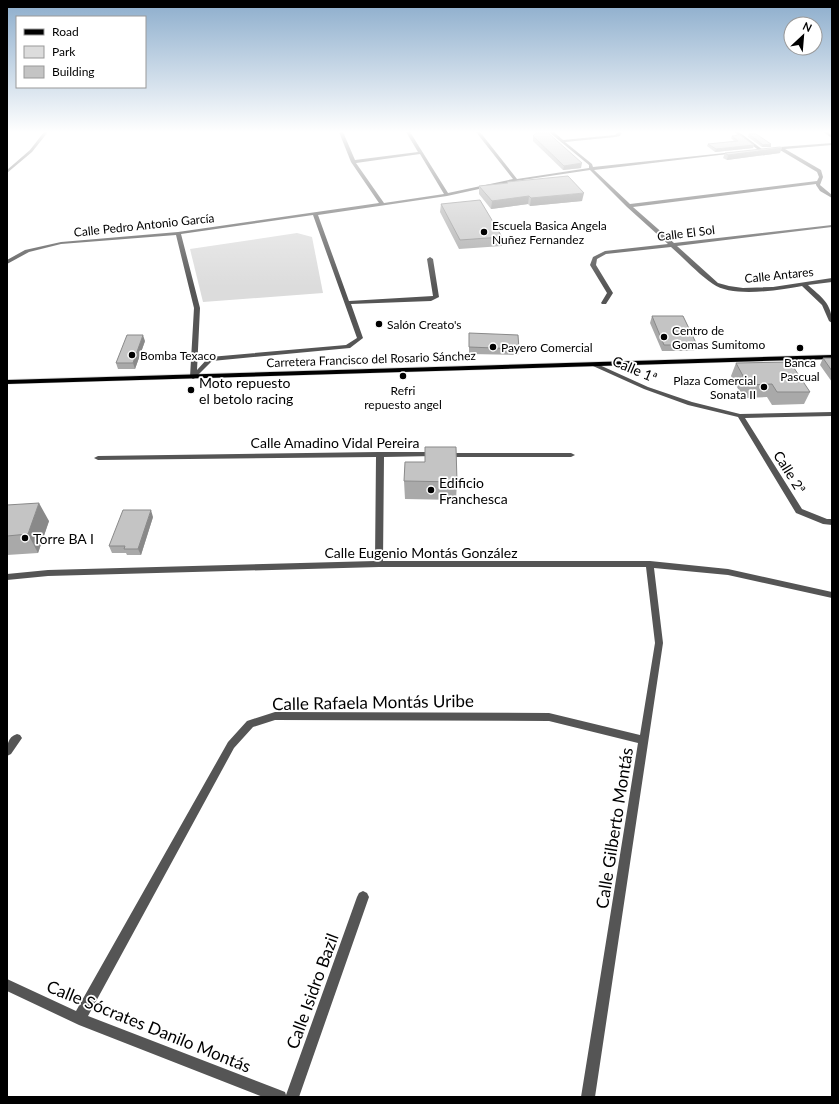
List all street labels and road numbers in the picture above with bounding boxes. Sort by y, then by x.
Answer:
street label: Calle Pedro Antonio García [73,210,215,240]
street label: Calle El Sol [656,222,716,244]
street label: Calle Antares [744,264,814,286]
street label: Carretera Francisco del Rosario Sánchez [266,348,477,370]
street label: Calle 1ª [610,352,660,386]
street label: Calle Amadino Vidal Pereira [251,434,419,451]
street label: Calle 2ª [770,447,810,497]
street label: Calle Eugenio Montás González [325,544,518,561]
street label: Calle Rafaela Montás Uribe [272,690,474,714]
street label: Calle Gilberto Montás [591,746,637,910]
street label: Calle Isidro Bazil [281,930,343,1052]
street label: Calle Sócrates Danilo Montás [44,975,254,1077]

